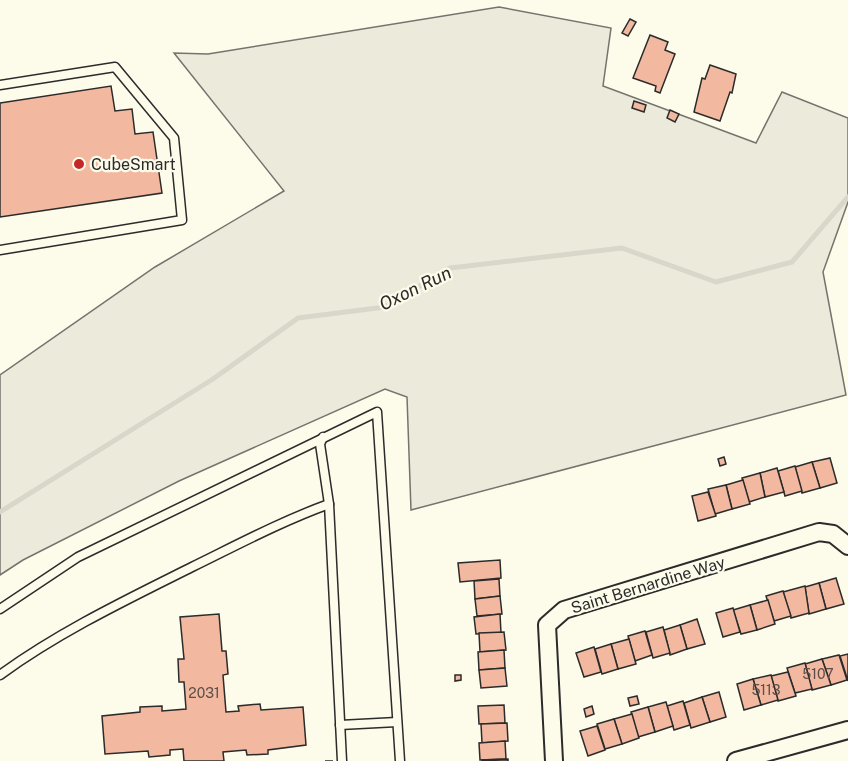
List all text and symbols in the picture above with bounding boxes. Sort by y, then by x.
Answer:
place label: CubeSmart [91,155,176,174]
marker: CubeSmart [72,157,86,171]
water label: Oxon Run [375,262,455,314]
street label: Saint Bernardine Way [569,552,728,617]
house number: 5107 [802,666,834,682]
house number: 5113 [751,682,781,698]
house number: 2031 [188,685,220,701]

